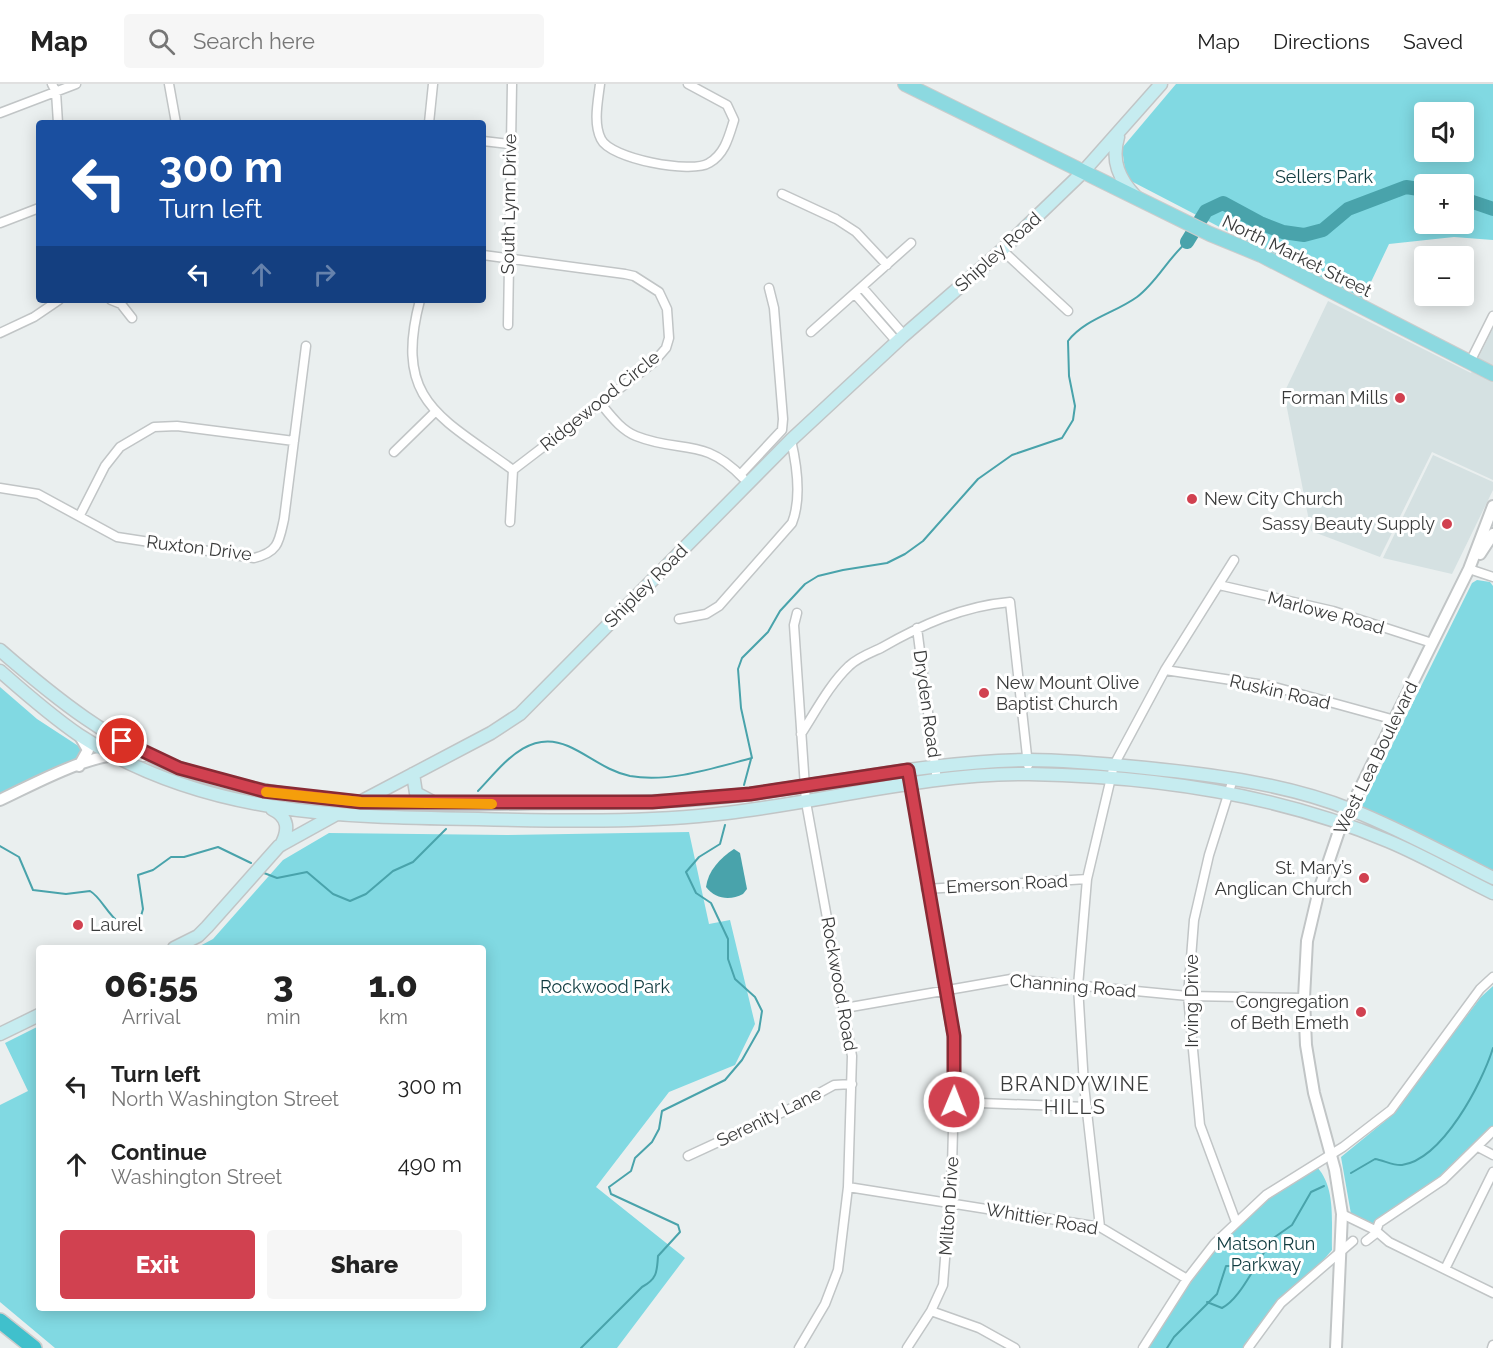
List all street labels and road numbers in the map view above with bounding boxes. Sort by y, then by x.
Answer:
street label: South Lynn Drive [497,133,520,275]
street label: Shipley Road [950,207,1045,296]
street label: North Market Street [1219,210,1375,301]
street label: Ridgewood Circle [536,346,664,455]
street label: Ruxton Drive [145,531,253,564]
street label: Shipley Road [600,540,691,631]
street label: Marlowe Road [1266,587,1387,638]
street label: Dryden Road [910,649,945,759]
street label: Ruskin Road [1228,670,1333,713]
street label: West Lea Boulevard [1329,678,1422,838]
street label: Emerson Road [946,870,1068,897]
street label: Rockwood Road [817,915,862,1053]
street label: Irving Drive [1181,954,1202,1048]
street label: Channing Road [1009,970,1137,1001]
street label: Serenity Lane [713,1082,825,1151]
street label: Milton Drive [935,1155,962,1256]
street label: Whittier Road [984,1198,1100,1239]

